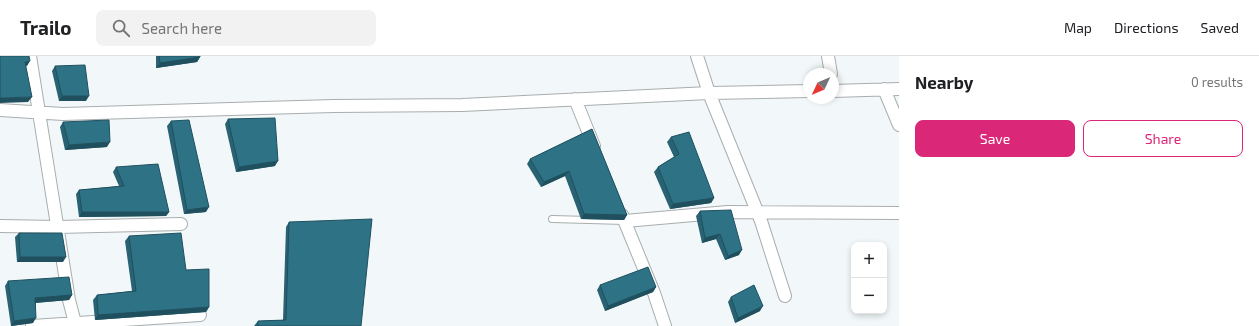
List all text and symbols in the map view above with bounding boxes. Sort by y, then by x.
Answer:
search box [96,10,376,46]
text: Trailo [20,16,72,39]
icon: search [110,17,132,39]
text: Search here [142,19,222,37]
text: Map [1064,19,1092,36]
text: Directions [1114,19,1179,36]
text: Saved [1201,19,1239,36]
north arrow [803,68,839,104]
text: Nearby [915,72,973,92]
text: 0 results [1191,74,1243,90]
button: Save [915,120,1075,157]
button: Share [1083,120,1243,157]
map controls [851,242,887,314]
button: + [851,242,887,278]
button: − [851,278,887,314]

